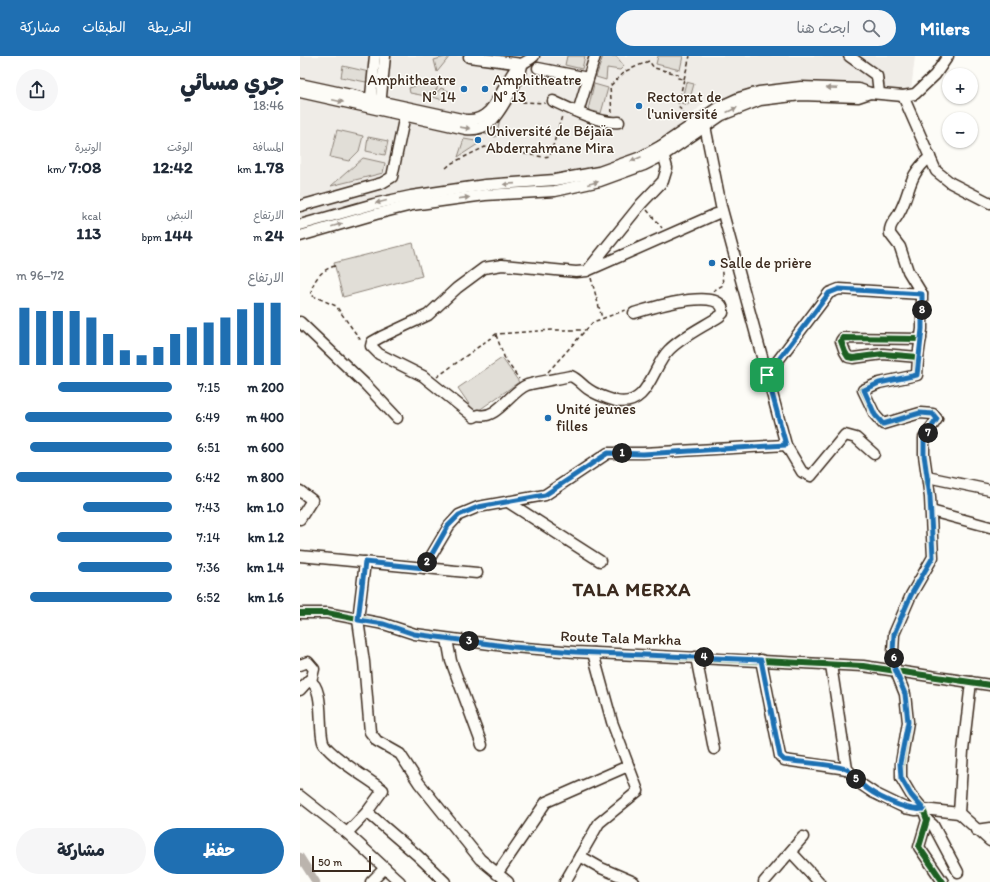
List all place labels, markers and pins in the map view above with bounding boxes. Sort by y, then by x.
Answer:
place label: Amphitheatre N° 14 [368,71,456,106]
place label: Amphitheatre N° 13 [493,71,581,106]
marker: Amphitheatre N° 14 [459,84,469,94]
marker: Amphitheatre N° 13 [480,84,490,94]
place label: Rectorat de l'université [647,88,721,123]
marker: Rectorat de l'université [634,101,644,111]
place label: Université de Béjaïa Abderrahmane Mira [486,122,614,157]
marker: Université de Béjaïa Abderrahmane Mira [473,135,483,145]
place label: Salle de prière [720,254,812,272]
marker: Salle de prière [707,258,717,268]
pin: 8 [912,300,932,320]
pin [750,358,784,392]
place label: Unité jeunes filles [556,400,636,435]
marker: Unité jeunes filles [543,413,553,423]
pin: 7 [918,423,938,443]
pin: 1 [612,443,632,463]
pin: 2 [417,552,437,572]
pin: 3 [459,631,479,651]
pin: 4 [694,647,714,667]
pin: 6 [884,648,904,668]
pin: 5 [846,769,866,789]

